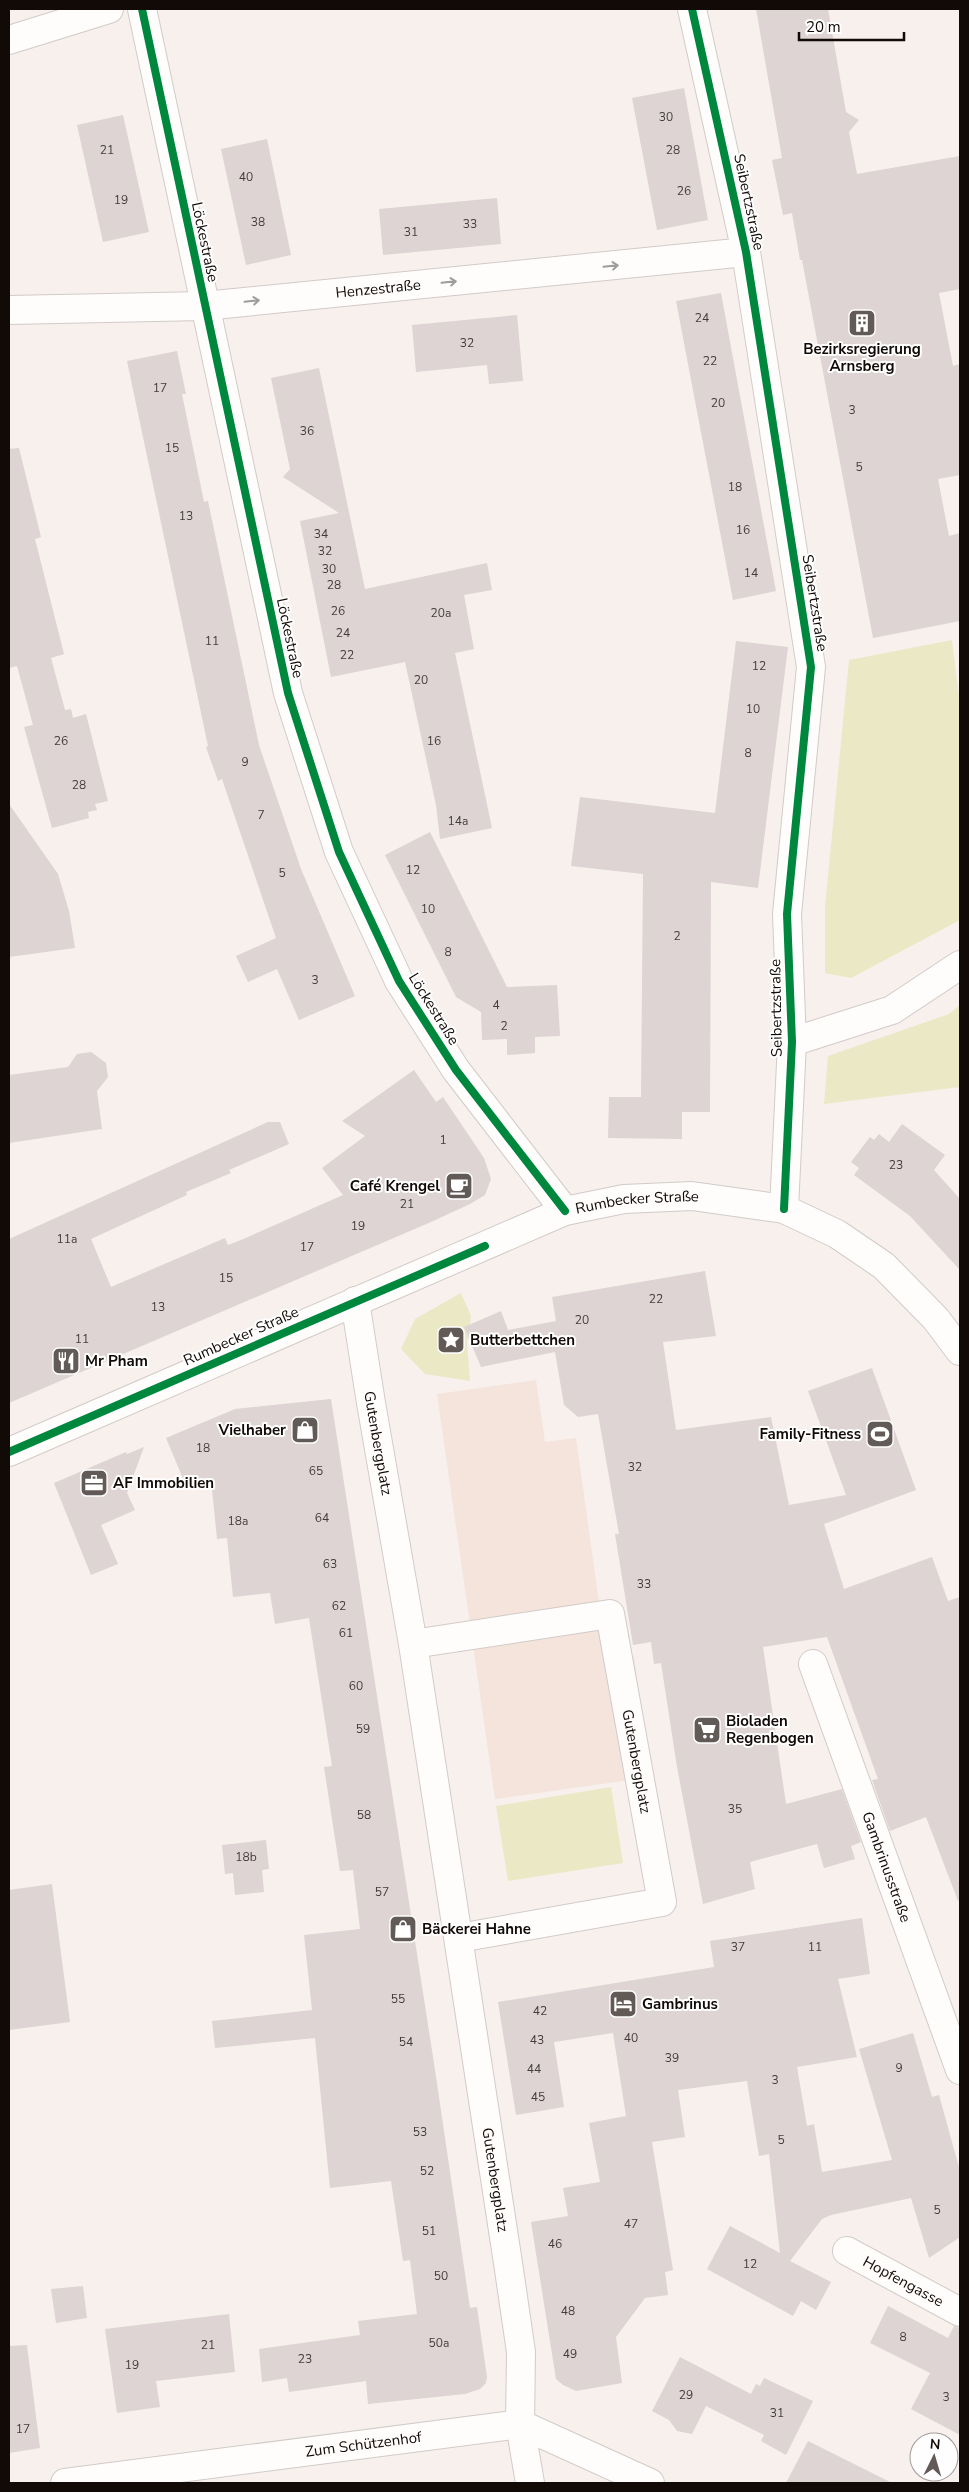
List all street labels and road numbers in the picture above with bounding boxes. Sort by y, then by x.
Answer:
street label: Seibertzstraße [729,152,769,252]
street label: Löckestraße [187,200,223,284]
street label: Henzestraße [335,274,422,303]
street label: Seibertzstraße [797,553,833,653]
street label: Löckestraße [272,596,308,680]
street label: Seibertzstraße [765,959,787,1057]
street label: Löckestraße [404,969,464,1049]
street label: Rumbecker Straße [574,1186,700,1219]
street label: Rumbecker Straße [180,1302,302,1370]
street label: Gutenbergplatz [359,1390,397,1497]
street label: Gutenbergplatz [617,1708,656,1815]
street label: Gambrinusstraße [857,1809,916,1925]
street label: Gutenbergplatz [477,2126,513,2233]
street label: Hopfengasse [859,2251,947,2311]
street label: Zum Schützenhof [304,2427,424,2462]

